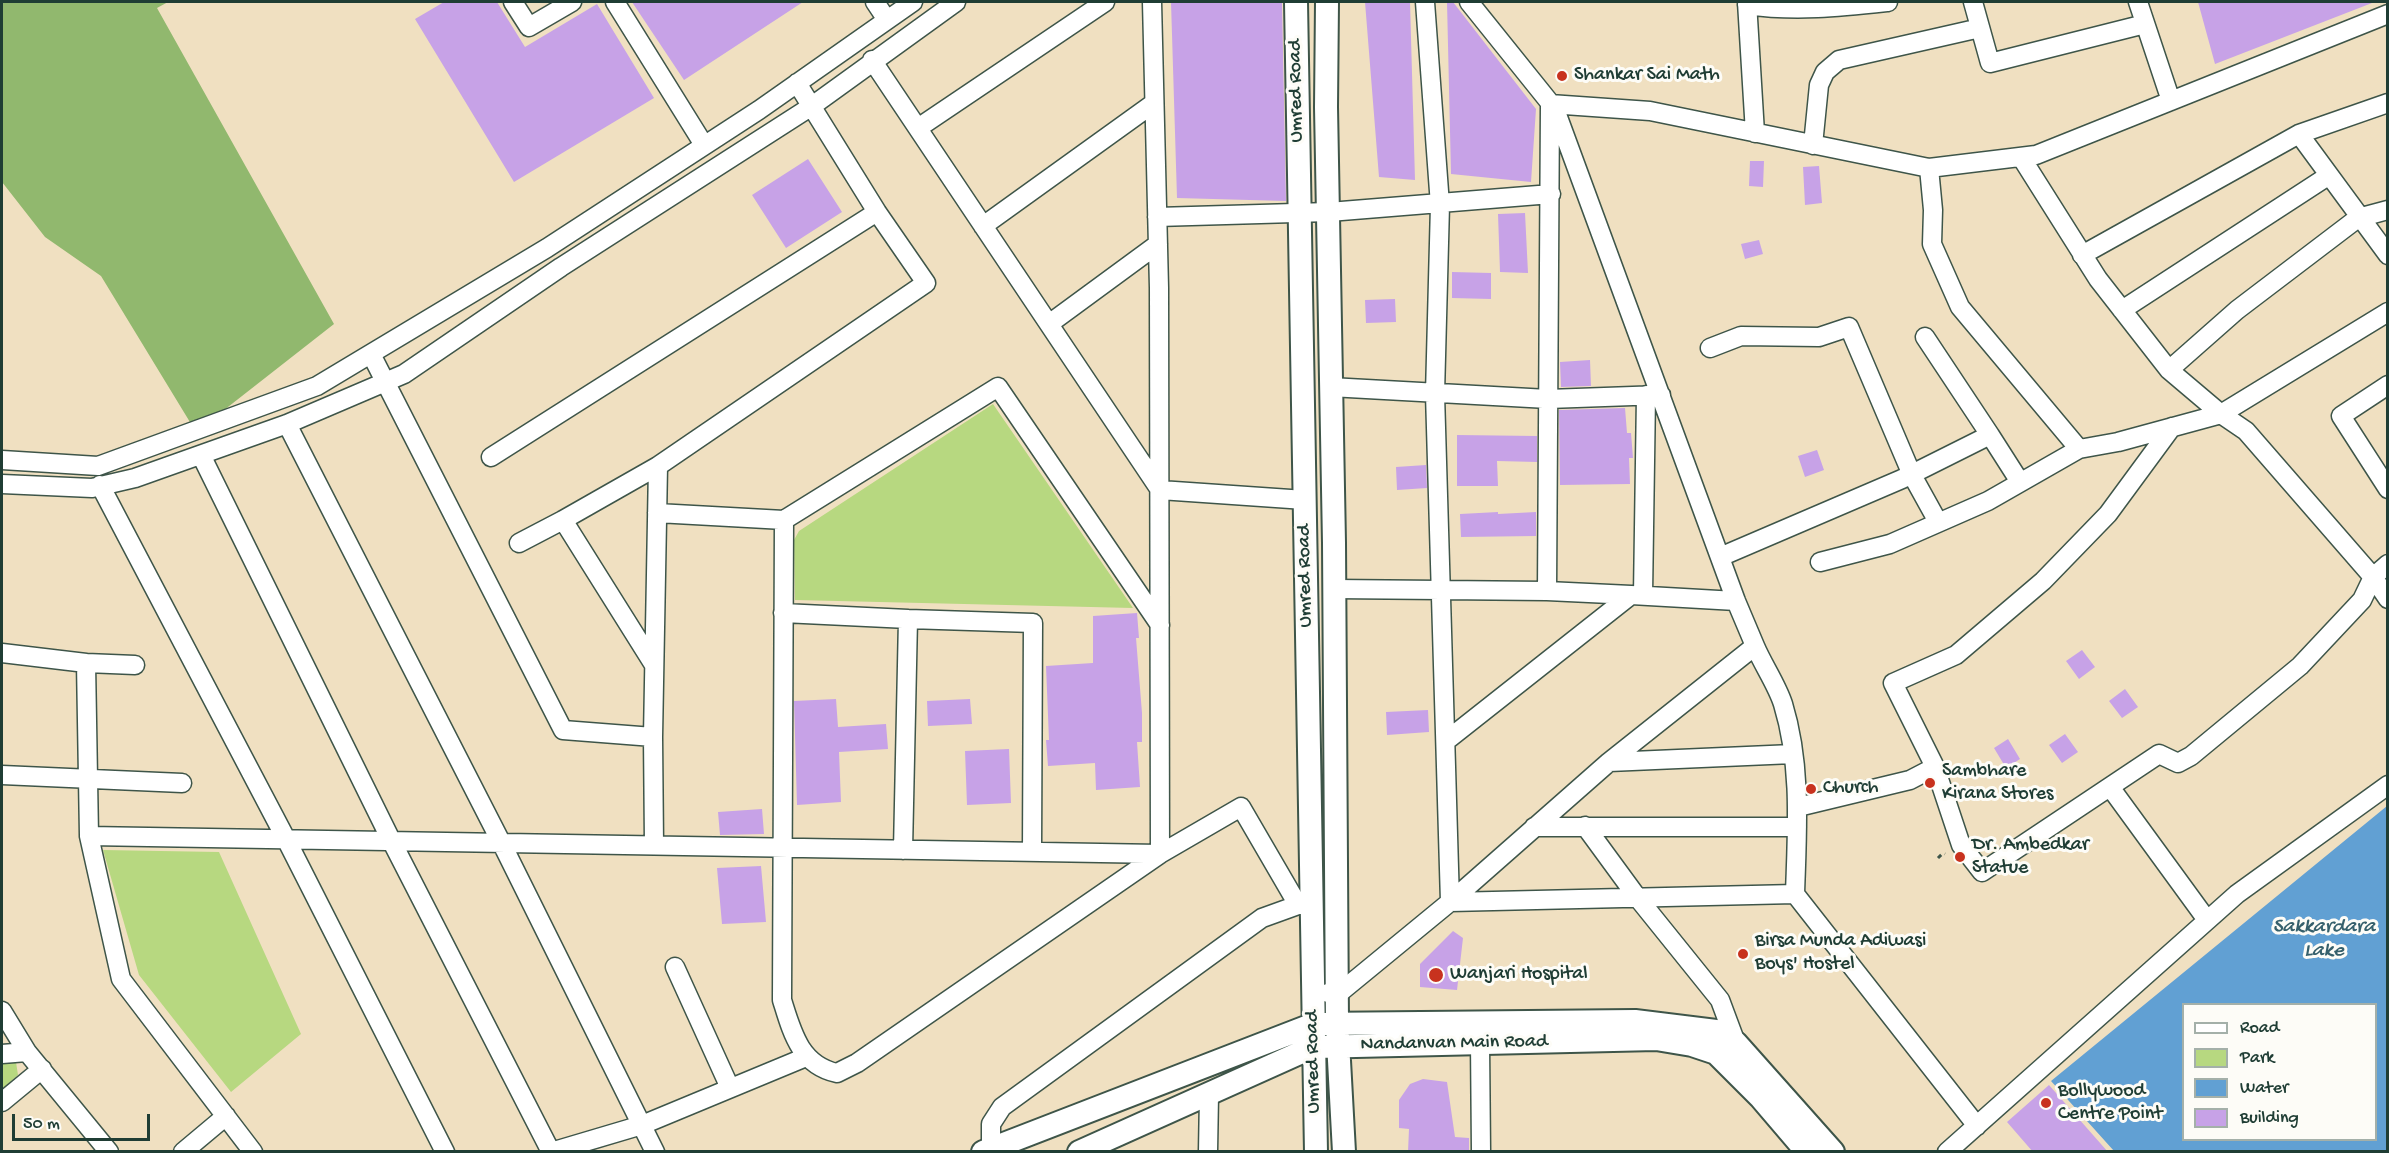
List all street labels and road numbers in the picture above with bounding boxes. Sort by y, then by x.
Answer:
street label: Umred Road [1284,39,1310,143]
street label: Umred Road [1293,524,1319,628]
street label: Umred Road [1301,1010,1327,1114]
street label: Nandanvan Main Road [1360,1030,1548,1058]

